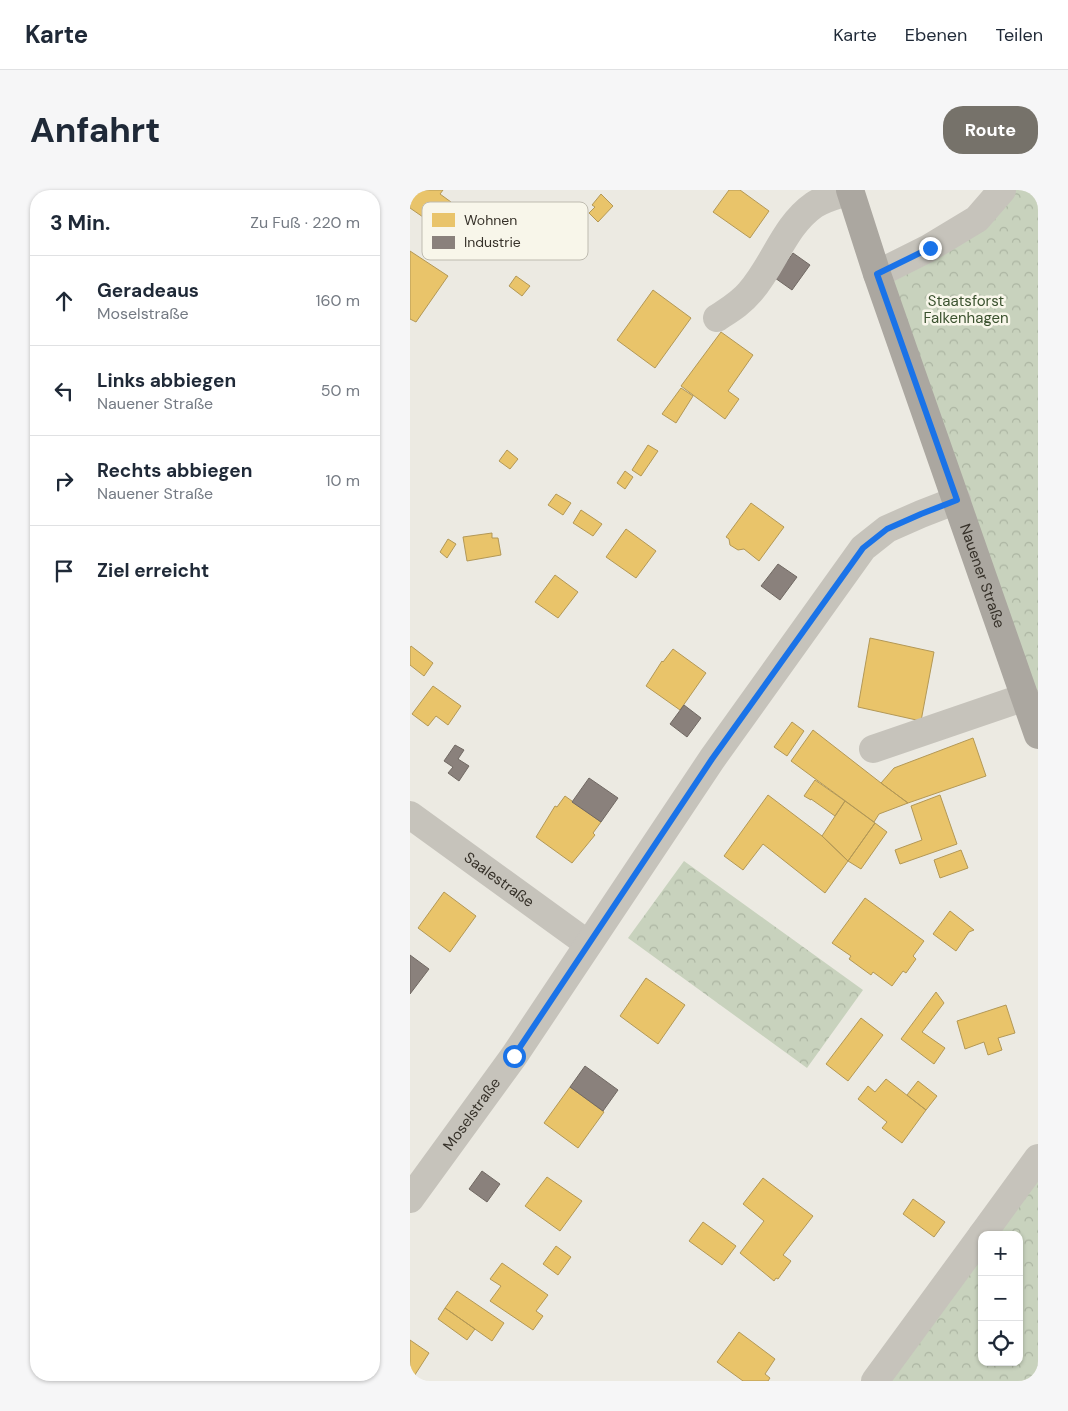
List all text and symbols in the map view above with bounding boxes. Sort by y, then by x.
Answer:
text: Karte [25,19,88,50]
text: Karte [833,23,877,47]
text: Ebenen [905,23,967,47]
text: Teilen [995,23,1043,47]
button: Route [943,106,1038,154]
text: Anfahrt [30,107,160,153]
legend [422,202,588,260]
text: 3 Min. [50,209,110,237]
text: Wohnen [464,211,517,229]
text: Zu Fuß · 220 m [250,212,360,233]
text: Industrie [464,233,521,251]
route end [919,237,942,260]
text: Geradeaus [97,278,199,303]
icon: ahead [50,287,78,315]
text: 160 m [316,290,360,311]
park label: Staatsforst Falkenhagen [923,291,1009,328]
text: Moselstraße [97,303,189,324]
text: Links abbiegen [97,368,236,393]
icon: left [50,377,78,405]
text: 50 m [321,380,360,401]
text: Nauener Straße [97,393,213,414]
text: Rechts abbiegen [97,458,252,483]
icon: right [50,467,78,495]
text: 10 m [326,470,360,491]
text: Nauener Straße [97,483,213,504]
street label: Nauener Straße [955,521,1010,631]
icon: arrive [50,557,78,585]
text: Ziel erreicht [97,558,209,583]
street label: Saalestraße [460,847,538,912]
route start [503,1045,526,1068]
street label: Moselstraße [438,1073,505,1155]
map controls [978,1231,1023,1366]
button: + [978,1231,1023,1276]
button: − [978,1276,1023,1321]
button: locate [978,1321,1023,1366]

